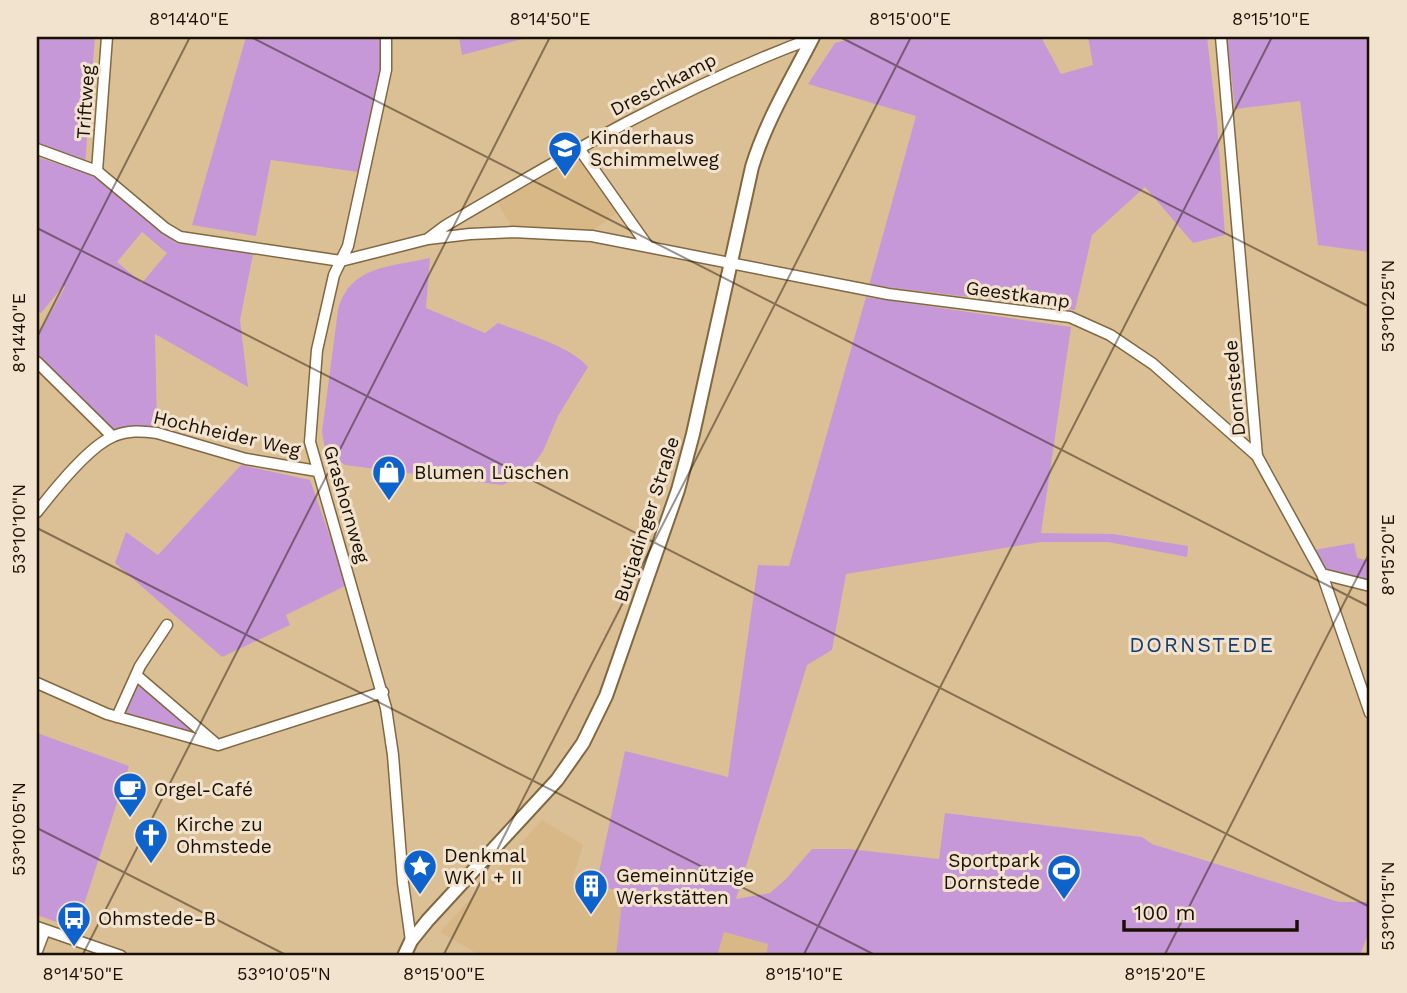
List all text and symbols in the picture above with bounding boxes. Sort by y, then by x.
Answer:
text: 8°14'40"E [149,8,229,29]
text: 8°14'50"E [509,8,591,29]
text: 8°15'00"E [869,8,951,29]
text: 8°15'10"E [1232,8,1310,29]
street label: Dreschkamp [606,48,720,121]
street label: Triftweg [71,63,100,140]
place label: Kinderhaus Schimmelweg [590,126,720,171]
school or university icon: Kinderhaus Schimmelweg [546,129,584,178]
text: 53°10'25"N [1377,259,1398,353]
street label: Geestkamp [964,276,1072,313]
text: 8°14'40"E [8,293,29,373]
street label: Dornstede [1219,339,1250,437]
street label: Hochheider Weg [151,405,304,462]
street label: Butjadinger Straße [609,434,684,605]
street label: Grashornweg [319,443,375,566]
shop icon: Blumen Lüschen [370,453,408,502]
place label: Blumen Lüschen [414,461,569,484]
text: 53°10'10"N [8,484,29,574]
text: 8°15'20"E [1377,514,1398,596]
district label: DORNSTEDE [1129,632,1275,657]
cafe icon: Orgel-Café [111,770,149,819]
place label: Orgel-Café [154,778,253,801]
text: 53°10'05"N [8,782,29,876]
place label: Kirche zu Ohmstede [176,813,272,858]
church icon: Kirche zu Ohmstede [132,816,170,865]
place label: Denkmal WK I + II [444,844,526,889]
place icon: Denkmal WK I + II [401,847,439,896]
place label: Sportpark Dornstede [944,849,1040,894]
sports icon: Sportpark Dornstede [1045,852,1083,901]
text: 53°10'15"N [1377,861,1398,951]
place label: Gemeinnützige Werkstätten [616,864,754,909]
building icon: Gemeinnützige Werkstätten [572,867,610,916]
scale bar [1124,888,1297,932]
bus stop icon: Ohmstede-B [55,899,93,948]
text: 100 m [1134,900,1196,925]
place label: Ohmstede-B [98,907,216,930]
text: 8°14'50"E [42,963,124,984]
text: 53°10'05"N [237,963,331,984]
text: 8°15'00"E [403,963,485,984]
text: 8°15'10"E [765,963,843,984]
text: 8°15'20"E [1124,963,1206,984]

